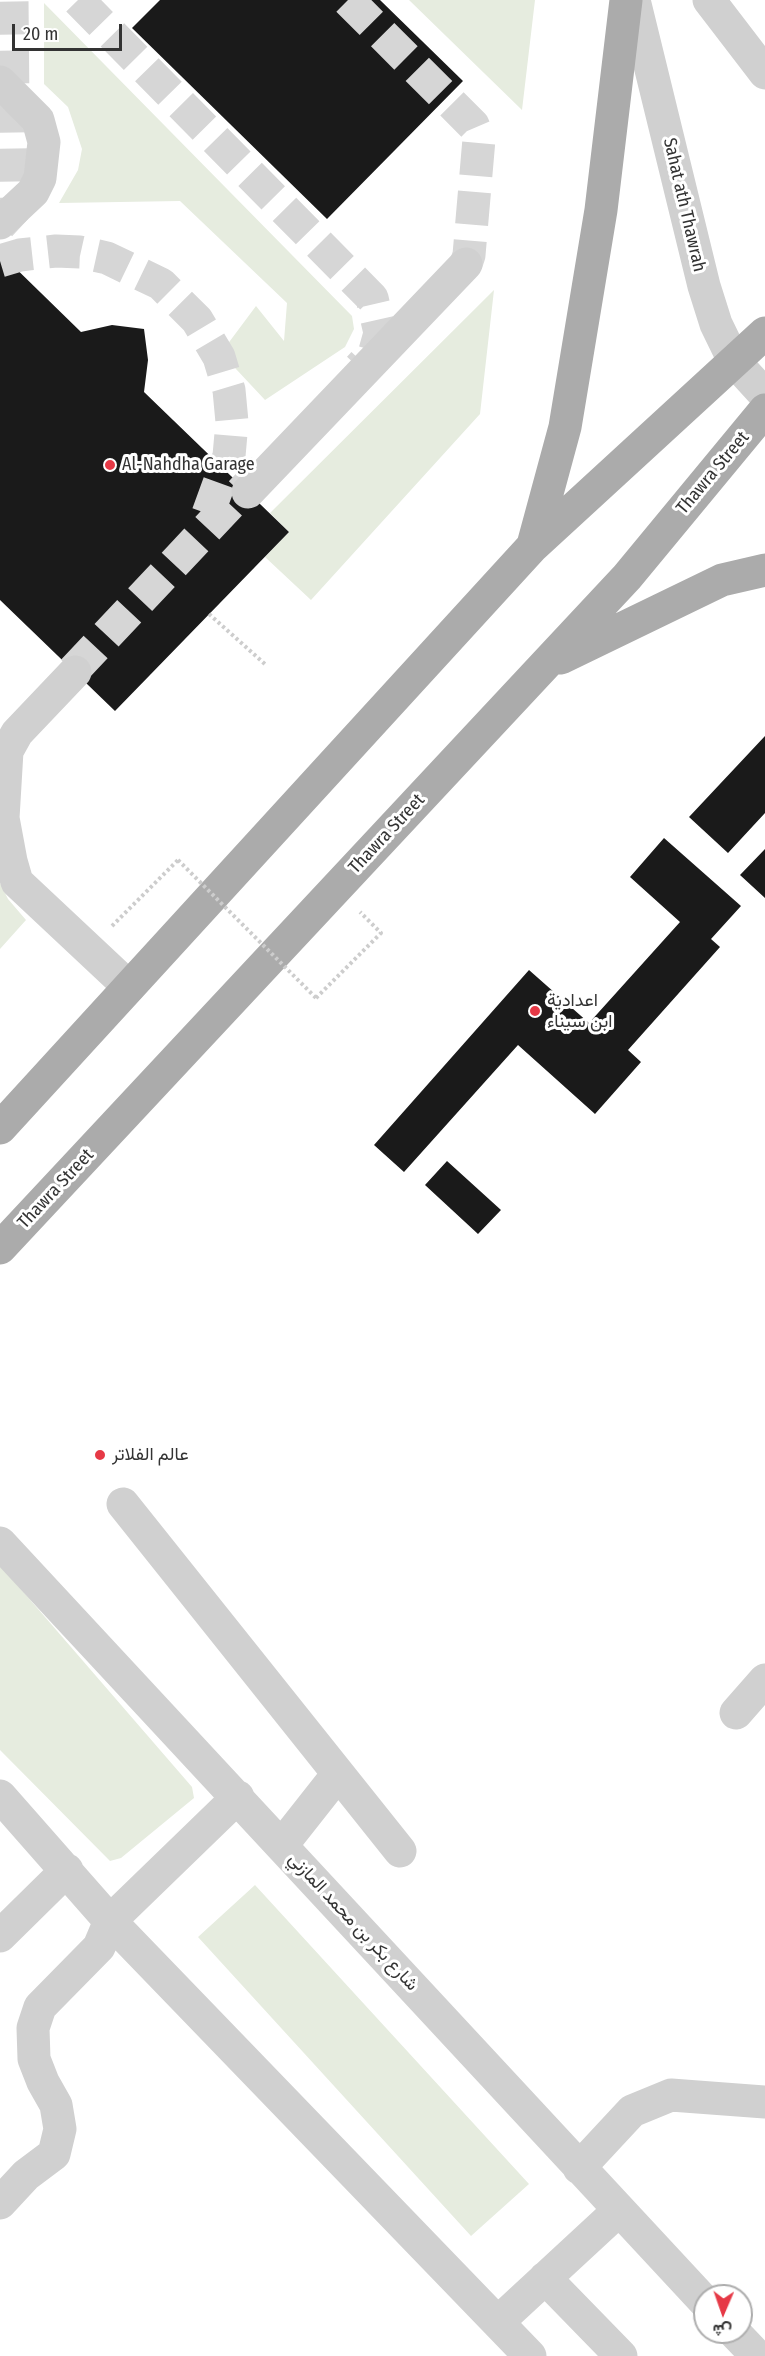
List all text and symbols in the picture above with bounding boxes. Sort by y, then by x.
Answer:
scale bar [15,12,124,50]
text: 20 m [23,23,58,45]
street label: Sahat ath Thawrah [658,136,710,274]
street label: Thawra Street [672,427,754,519]
place label: Al-Nahdha Garage [122,454,255,476]
marker: Al-Nahdha Garage [103,458,117,472]
street label: Thawra Street [345,790,429,878]
place label: اعدادية ابن سيناء [547,990,612,1032]
marker: اعدادية ابن سيناء [528,1004,542,1018]
street label: Thawra Street [14,1145,98,1233]
place label: عالم الفلاتر [112,1444,189,1466]
marker: عالم الفلاتر [93,1448,107,1462]
street label: شارع بكر بن محمد المازني [283,1849,423,1995]
north arrow [693,2284,753,2344]
text: ش [712,2321,732,2340]

